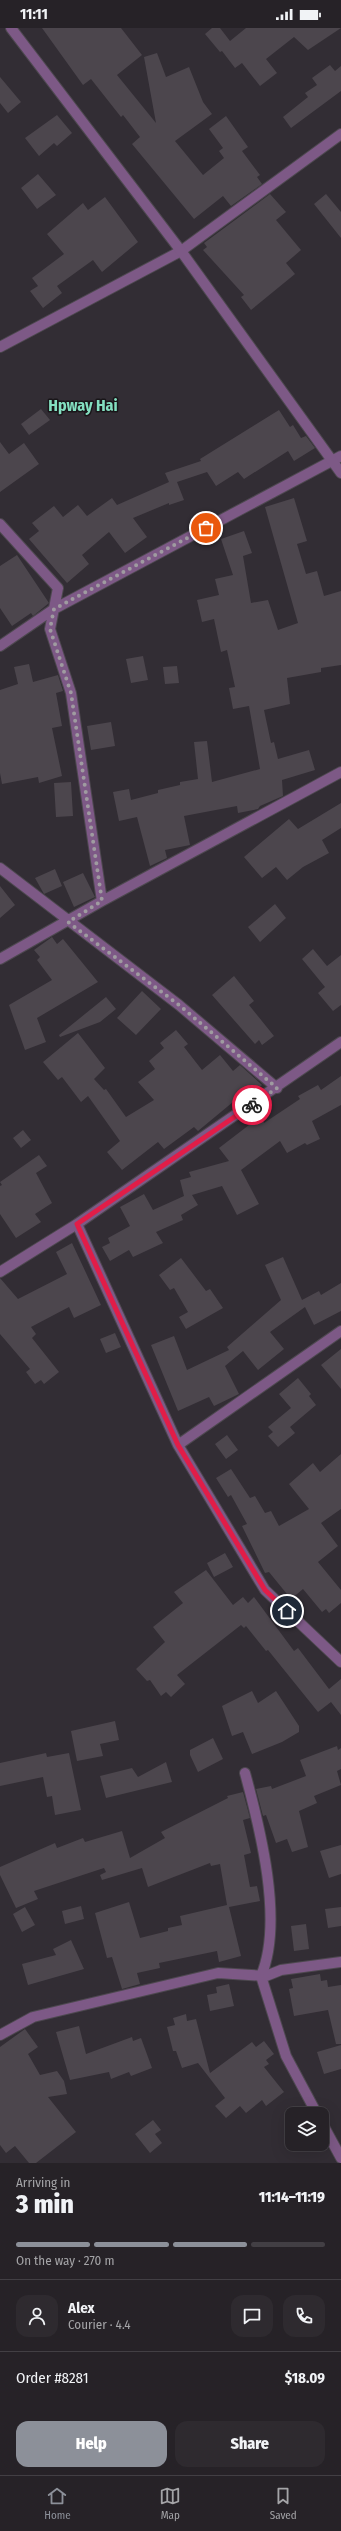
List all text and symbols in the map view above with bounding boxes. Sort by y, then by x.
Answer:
text: 11:11 [20,5,48,23]
district label: Hpway Hai [48,396,118,415]
pin [189,511,223,545]
icon: bag [195,517,217,539]
courier [232,1085,272,1125]
icon: bike [241,1094,263,1116]
pin [270,1594,304,1628]
icon: home [276,1600,298,1622]
map controls [285,2107,329,2151]
button: layers [285,2107,329,2151]
text: Arriving in [16,2175,70,2190]
text: 11:14–11:19 [259,2188,325,2206]
text: 3 min [16,2189,74,2220]
text: On the way · 270 m [16,2253,114,2268]
button: person [16,2295,58,2337]
button: chat [231,2295,273,2337]
button: phone [283,2295,325,2337]
text: Alex [68,2299,95,2317]
text: Courier · 4.4 [68,2317,131,2332]
text: Order #8281 [16,2369,89,2387]
text: $18.09 [285,2369,325,2387]
button: Help [16,2421,167,2467]
button: Share [175,2421,325,2467]
tab: Home [44,2485,71,2522]
tab: Map [159,2485,181,2522]
tab: Saved [270,2485,297,2522]

